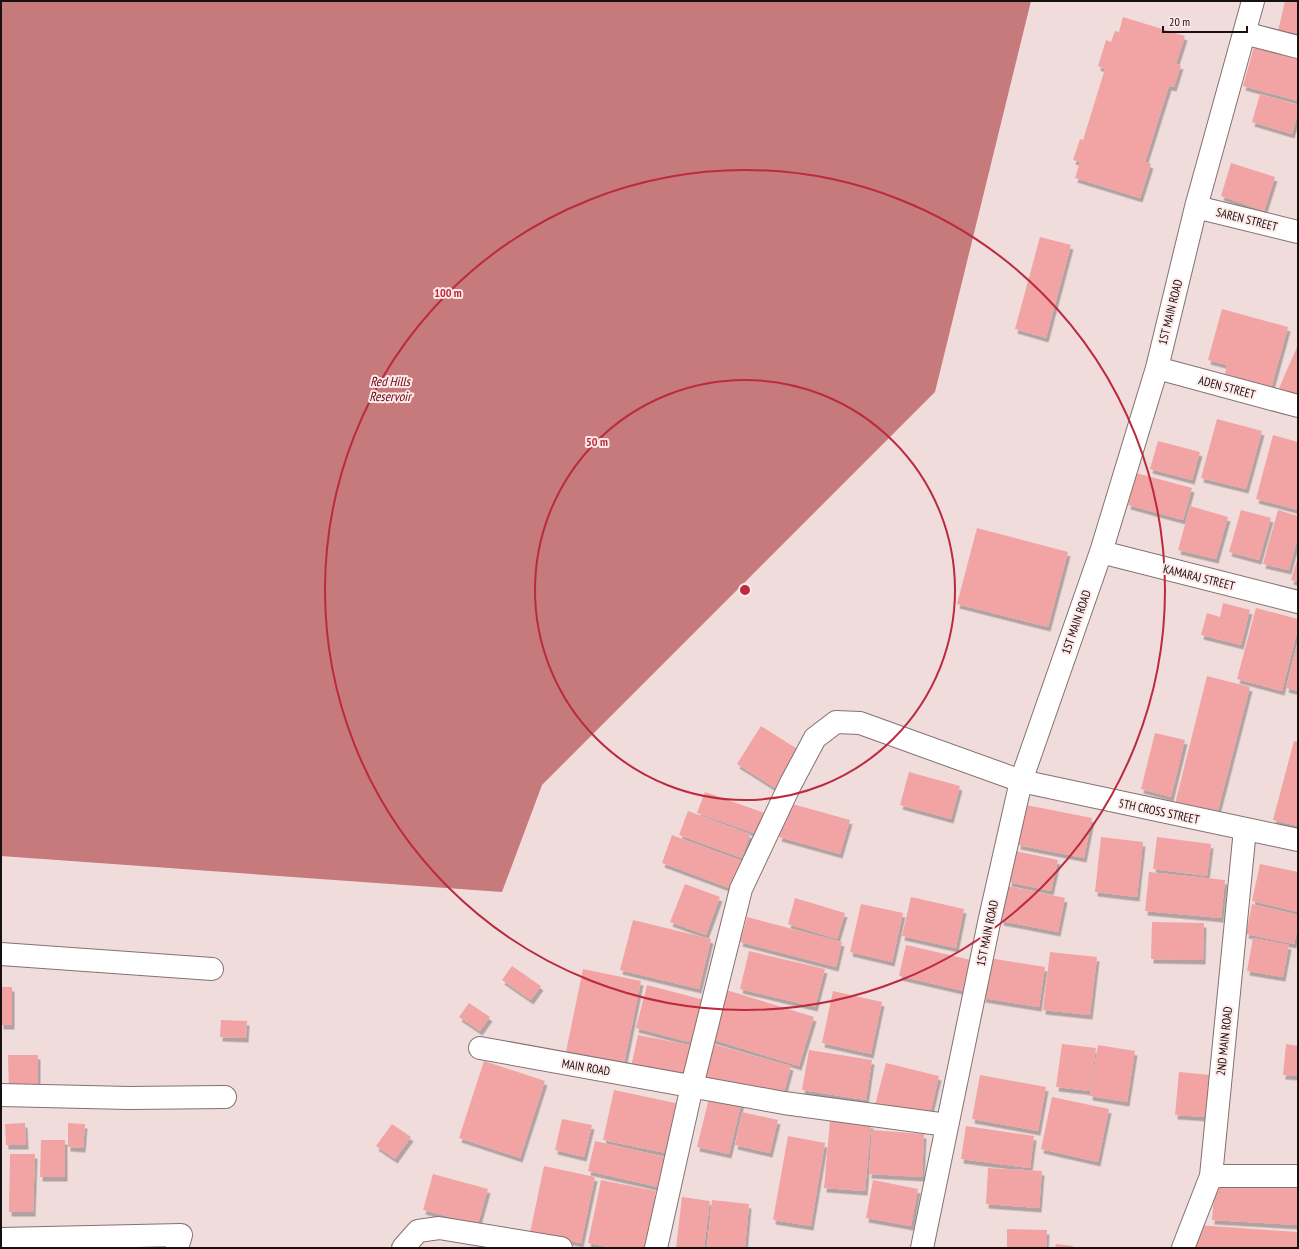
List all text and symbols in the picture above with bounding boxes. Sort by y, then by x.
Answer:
scale bar [1163,8,1247,34]
text: 20 m [1169,14,1190,29]
street label: SAREN STREET [1215,204,1280,234]
street label: 1ST MAIN ROAD [1155,278,1185,346]
text: 100 m [434,285,462,300]
street label: ADEN STREET [1197,372,1258,402]
water label: Red Hills Reservoir [369,373,413,405]
text: 50 m [586,434,608,449]
street label: KAMARAJ STREET [1162,561,1237,593]
centre of rings [738,583,752,597]
street label: 1ST MAIN ROAD [1058,588,1094,656]
street label: 5TH CROSS STREET [1117,795,1201,827]
street label: 1ST MAIN ROAD [973,899,1001,967]
street label: 2ND MAIN ROAD [1213,1006,1235,1076]
street label: MAIN ROAD [561,1055,611,1079]

